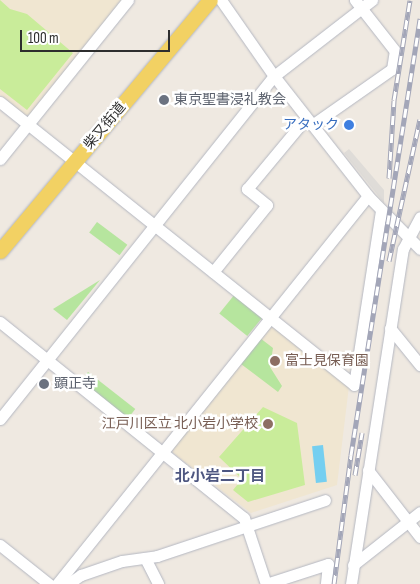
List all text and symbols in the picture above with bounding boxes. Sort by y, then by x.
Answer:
scale bar [22,20,172,52]
text: 100 m [28,29,59,48]
place label: 東京聖書浸礼教会 [174,92,286,108]
marker: 東京聖書浸礼教会 [158,94,170,106]
street label: 柴又街道 [81,99,129,153]
place label: アタック [283,117,339,133]
marker: アタック [343,119,355,131]
place label: 富士見保育園 [285,353,369,369]
marker: 富士見保育園 [269,355,281,367]
place label: 顕正寺 [54,376,96,392]
marker: 顕正寺 [38,378,50,390]
place label: 江戸川区立 北小岩小学校 [102,416,258,432]
marker: 江戸川区立 北小岩小学校 [262,418,274,430]
district label: 北小岩二丁目 [175,468,265,486]

